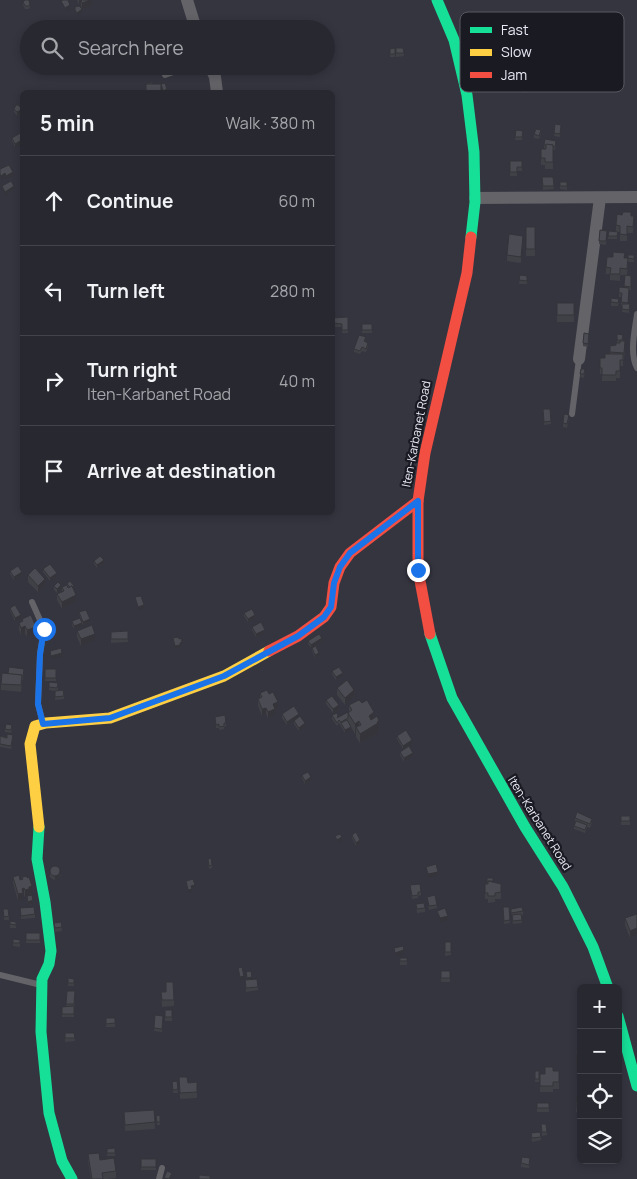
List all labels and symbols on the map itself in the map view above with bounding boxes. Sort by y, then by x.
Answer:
legend [460,12,624,92]
text: Fast [501,20,529,39]
text: Slow [501,42,532,61]
text: Jam [501,65,527,84]
street label: Iten-Karbanet Road [397,379,435,489]
route end [407,559,430,582]
route start [33,618,56,641]
street label: Iten-Karbanet Road [504,773,576,873]

